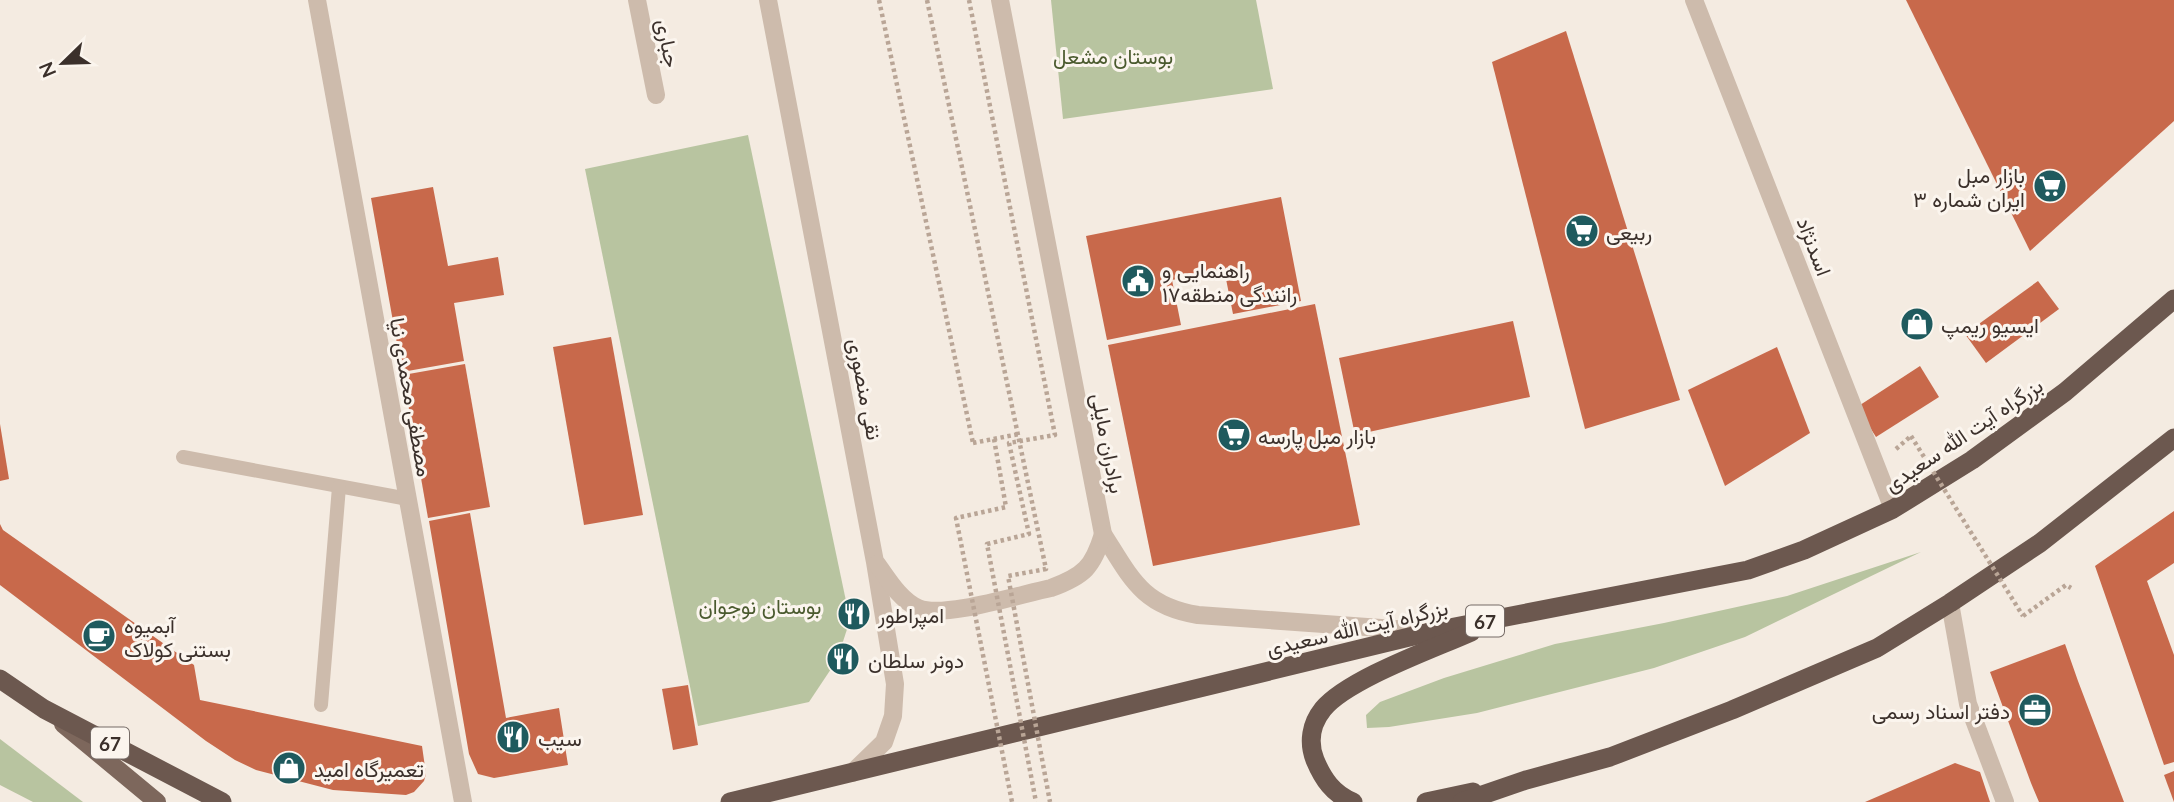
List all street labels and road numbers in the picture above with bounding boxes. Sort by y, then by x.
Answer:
street label: جباری [650,17,686,70]
street label: اسدنژاد [1791,213,1838,280]
street label: مصطفی محمدی نیا [385,316,438,479]
street label: نقی منصوری [842,336,888,442]
street label: بزرگراه آیت الله سعیدی [1879,372,2048,498]
street label: برادران مایلی [1085,391,1131,496]
street label: بزرگراه آیت الله سعیدی [1264,594,1451,662]
road number: 67 [1466,606,1504,636]
road number: 67 [91,728,129,758]

